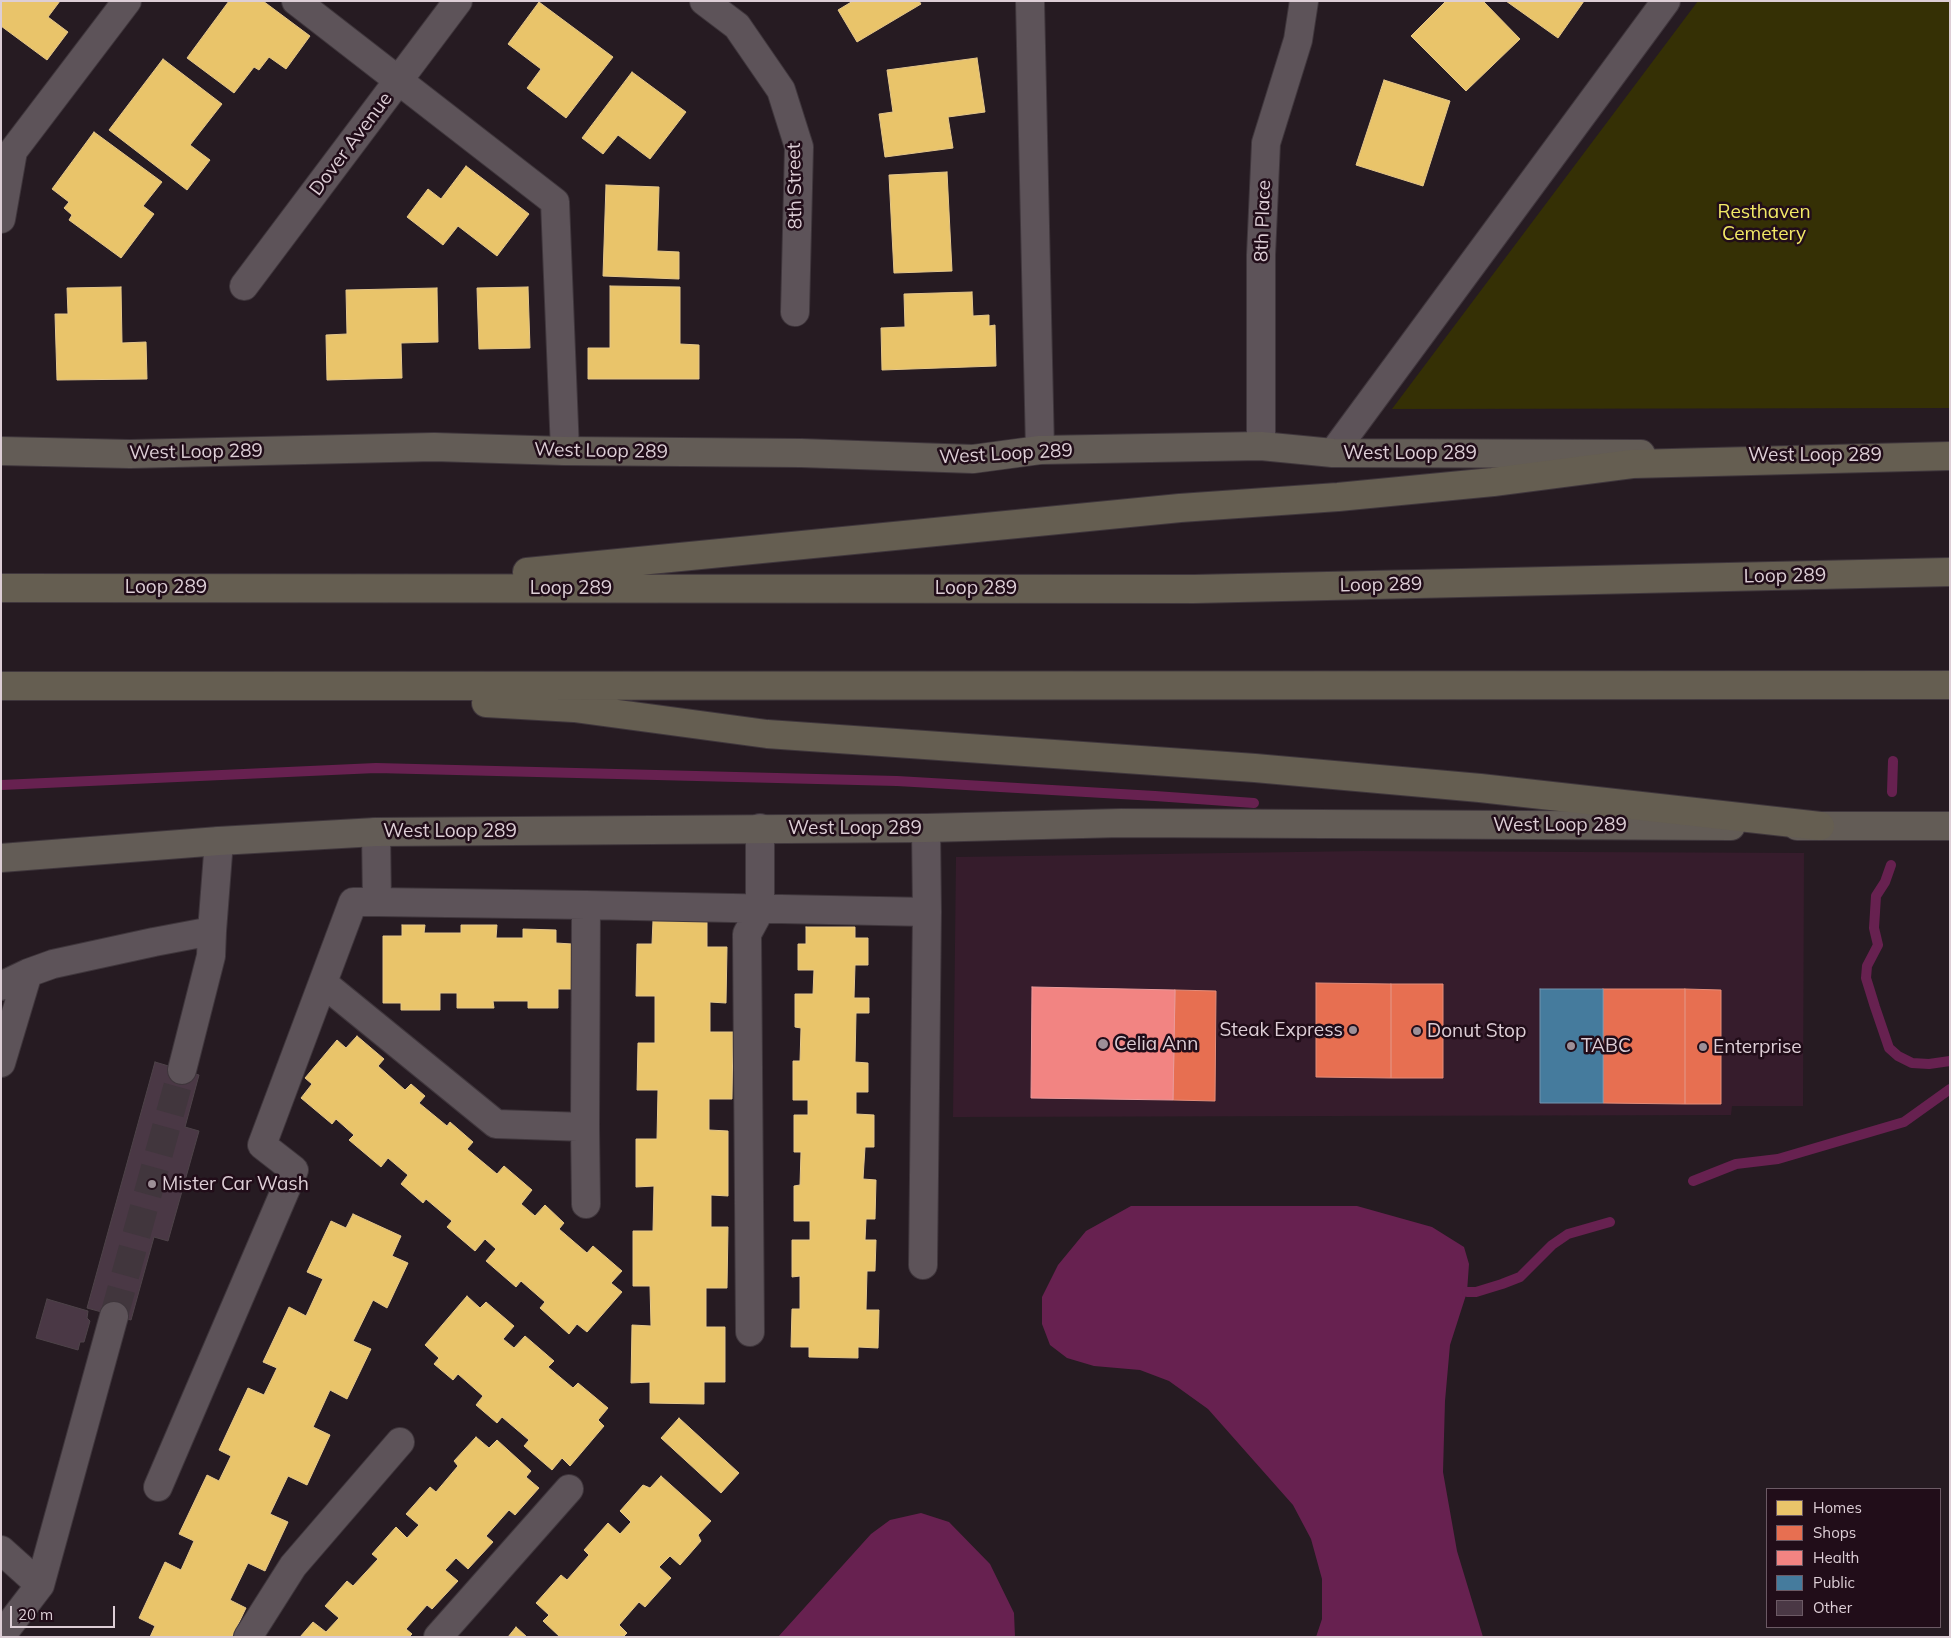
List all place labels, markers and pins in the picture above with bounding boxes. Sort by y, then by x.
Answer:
place label: Steak Express [1219,1019,1343,1041]
place label: Donut Stop [1427,1020,1526,1042]
marker: Steak Express [1347,1024,1359,1036]
marker: Donut Stop [1411,1025,1423,1037]
place label: Celia Ann [1114,1033,1198,1055]
place label: TABC [1581,1035,1631,1057]
place label: Enterprise [1713,1036,1802,1058]
marker: Celia Ann [1096,1037,1110,1051]
marker: TABC [1565,1040,1577,1052]
marker: Enterprise [1697,1041,1709,1053]
place label: Mister Car Wash [162,1173,309,1195]
marker: Mister Car Wash [146,1178,158,1190]

